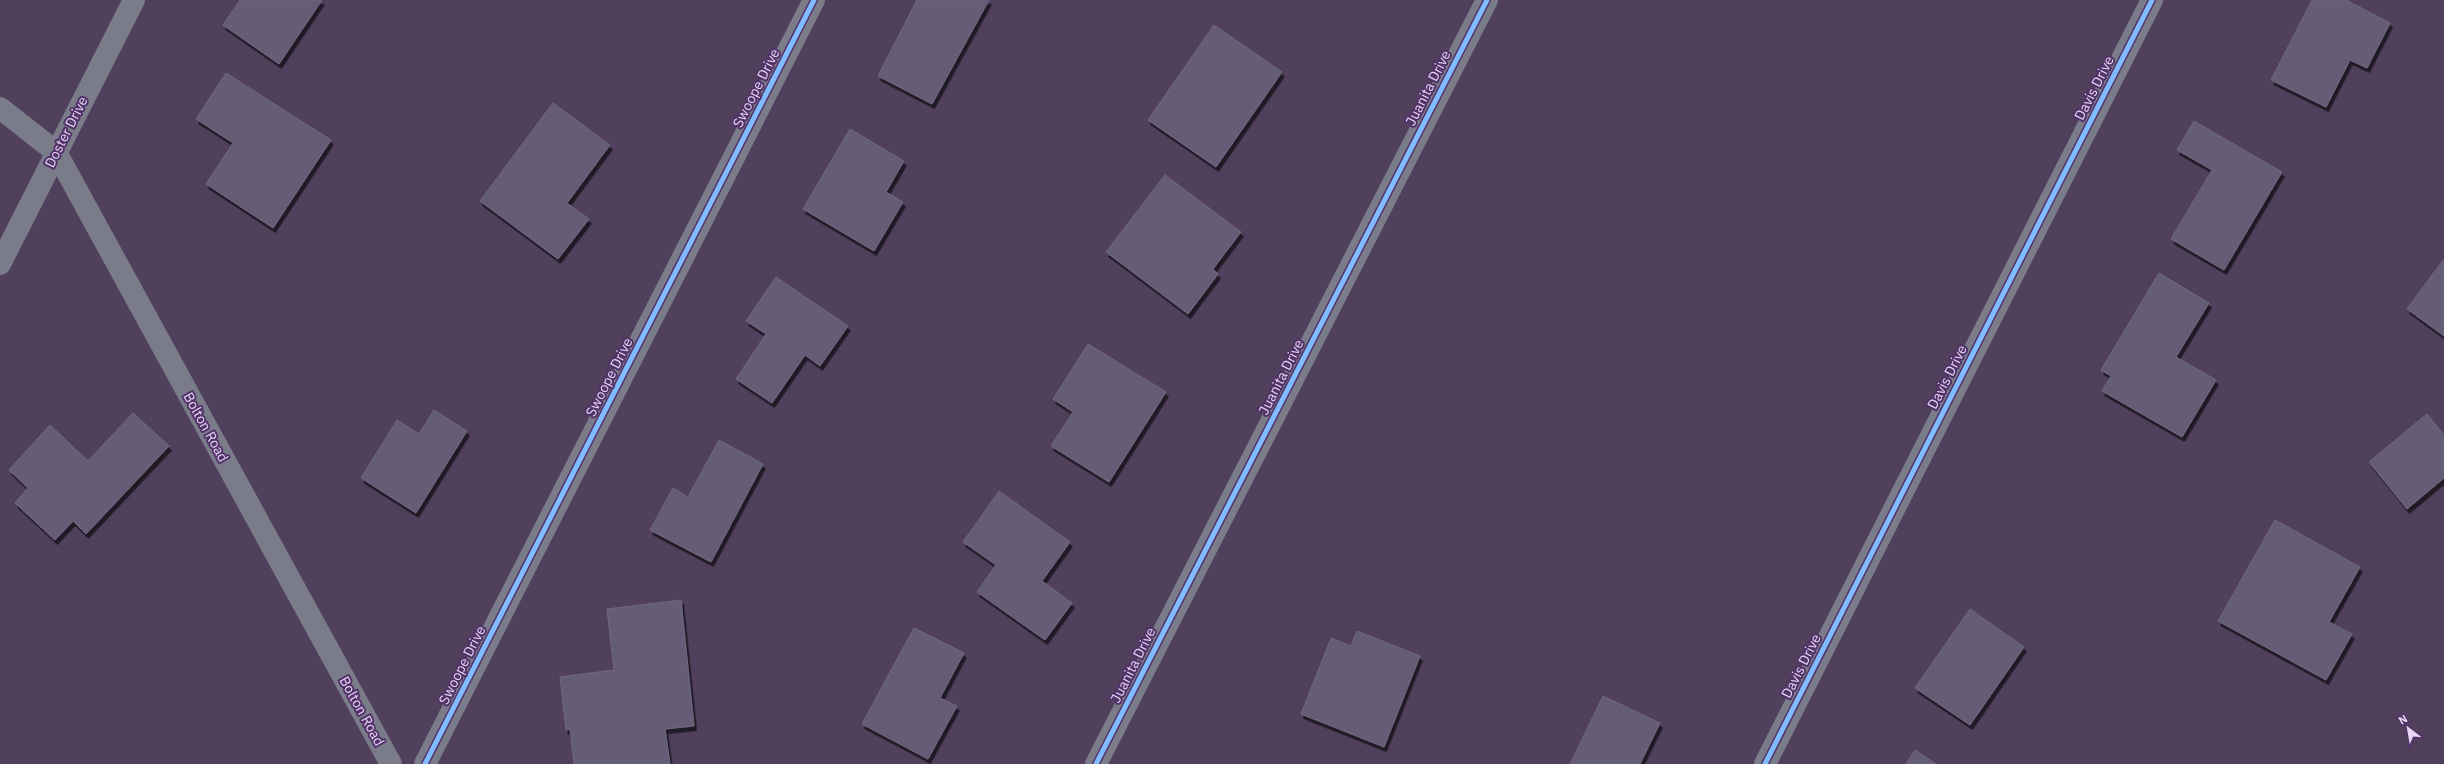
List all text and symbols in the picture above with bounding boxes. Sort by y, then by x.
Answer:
street label: Swoope Drive [728,45,784,130]
street label: Juanita Drive [1401,47,1455,129]
street label: Davis Drive [2070,53,2118,123]
street label: Doster Drive [40,93,92,171]
street label: Swoope Drive [581,334,637,419]
street label: Juanita Drive [1254,336,1308,418]
street label: Davis Drive [1923,342,1971,412]
street label: Bolton Road [179,389,233,465]
street label: Swoope Drive [434,622,490,707]
street label: Juanita Drive [1106,624,1160,706]
street label: Davis Drive [1777,631,1825,701]
street label: Bolton Road [335,673,389,749]
north arrow [2388,708,2428,748]
text: N [2396,711,2410,727]

